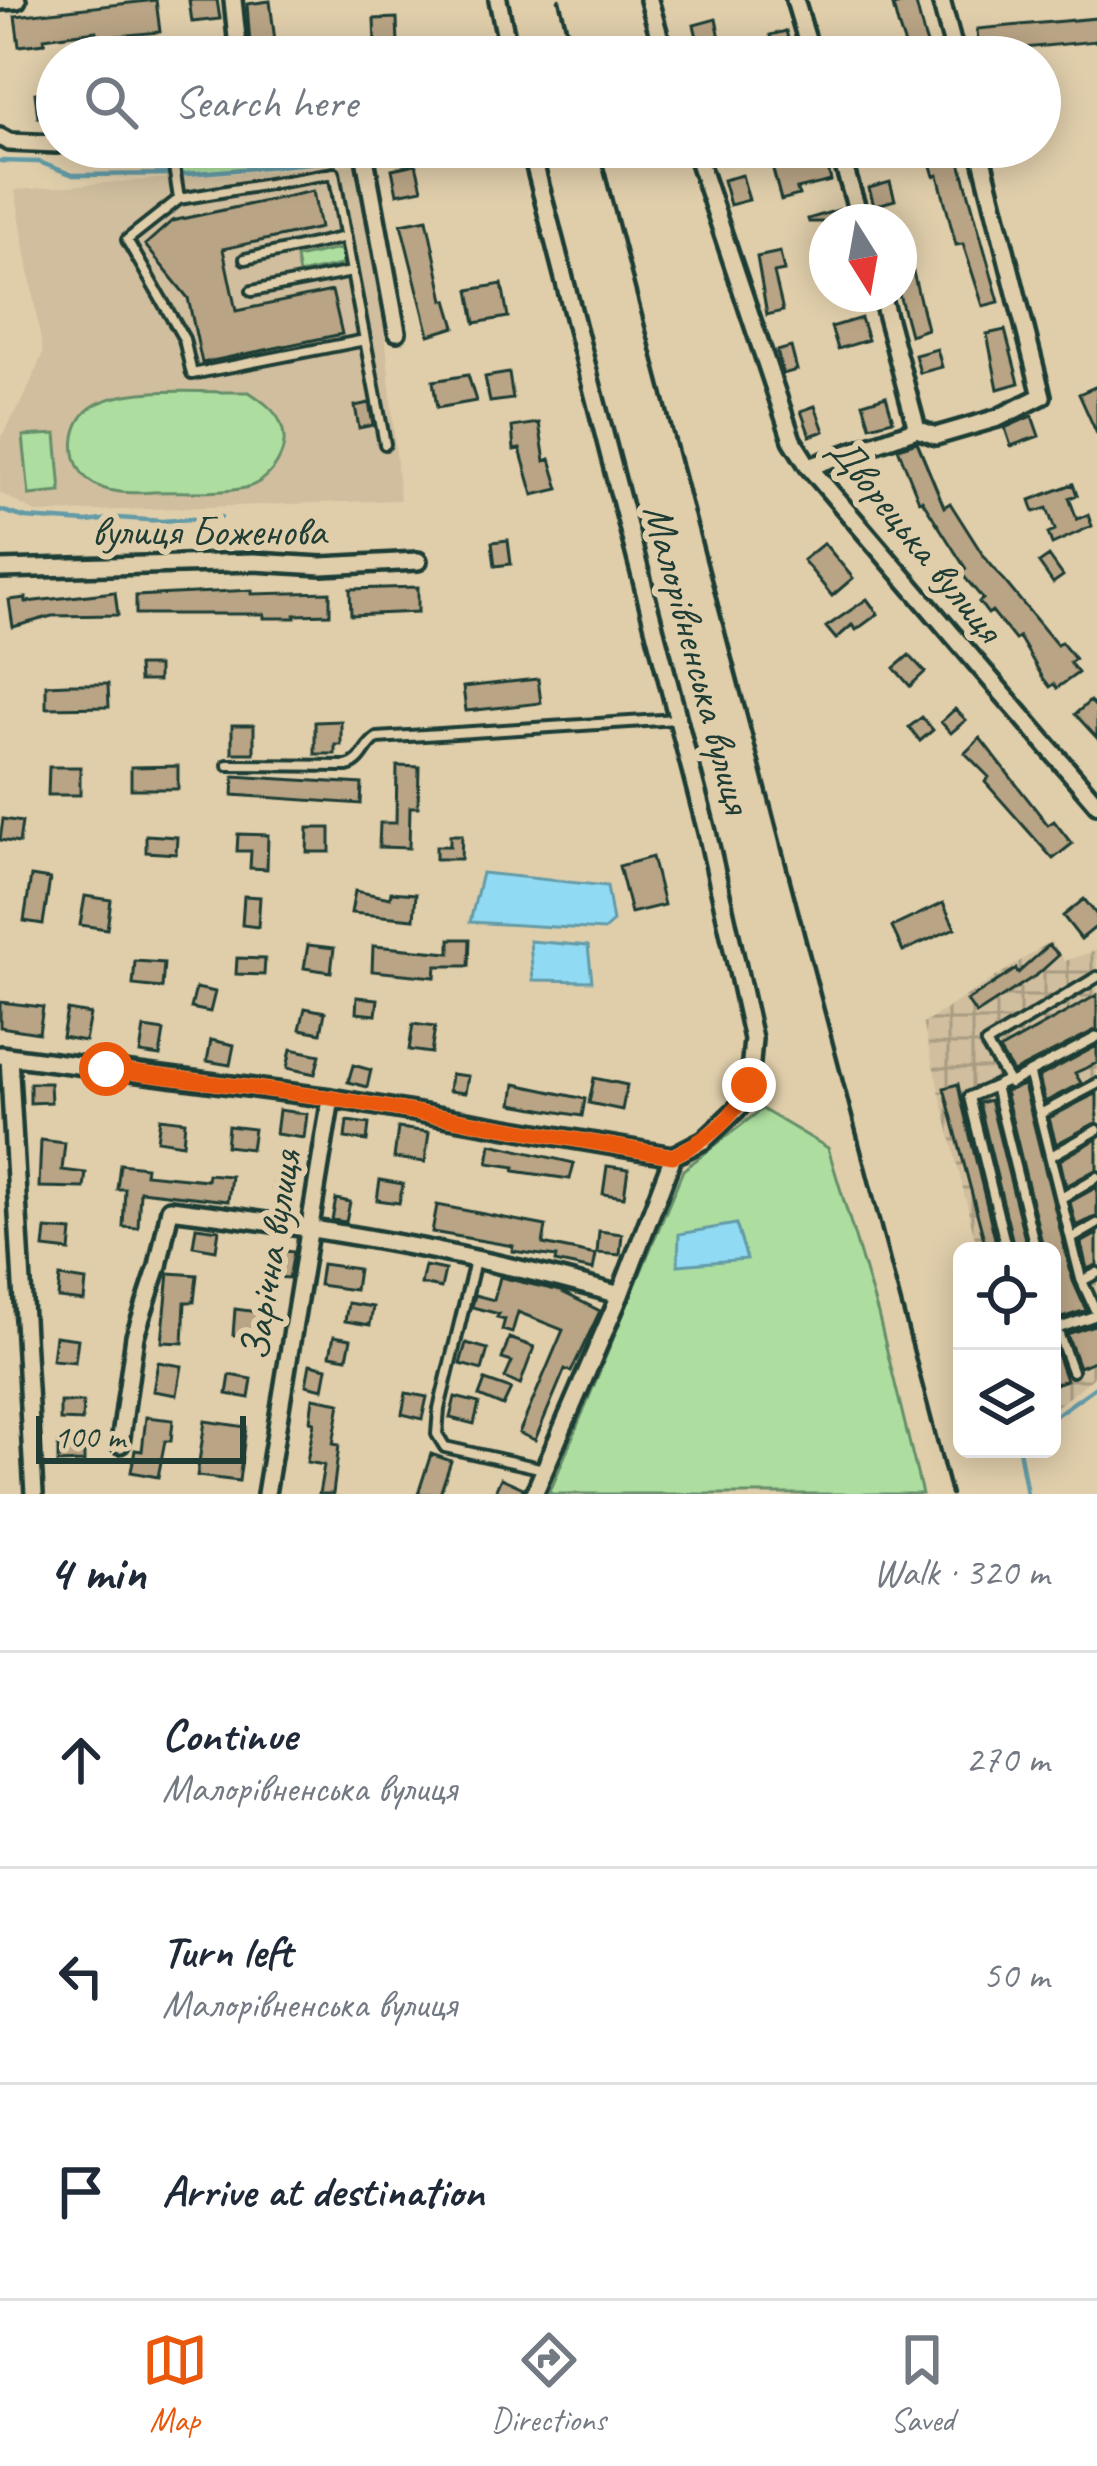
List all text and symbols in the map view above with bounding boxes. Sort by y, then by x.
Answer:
search box [36,36,1061,168]
icon: search [78,69,144,135]
text: Search here [174,74,357,131]
north arrow [809,204,917,312]
street label: Дворецька вулиця [817,425,1017,655]
street label: Малорівненська вулиця [631,498,765,821]
street label: вулиця Боженова [92,505,329,558]
route start [79,1042,133,1096]
route end [722,1058,776,1112]
street label: Зарічна вулиця [228,1144,314,1364]
map controls [953,1242,1061,1458]
button: locate [953,1242,1061,1350]
button: layers [953,1350,1061,1458]
scale bar [36,1410,246,1463]
text: 100 m [54,1416,125,1458]
text: 4 min [48,1540,146,1604]
text: Walk · 320 m [873,1548,1049,1597]
text: Continue [162,1707,296,1764]
icon: ahead [48,1727,114,1793]
text: 270 m [965,1735,1049,1784]
text: Малорівненська вулиця [162,1764,456,1813]
text: Turn left [162,1923,292,1980]
icon: left [48,1943,114,2009]
text: 50 m [983,1951,1049,2000]
text: Малорівненська вулиця [162,1980,456,2029]
icon: arrive [48,2159,114,2225]
text: Arrive at destination [162,2163,484,2220]
tab: Map [142,2327,208,2441]
tab: Directions [491,2327,606,2441]
tab: Saved [889,2327,955,2441]

